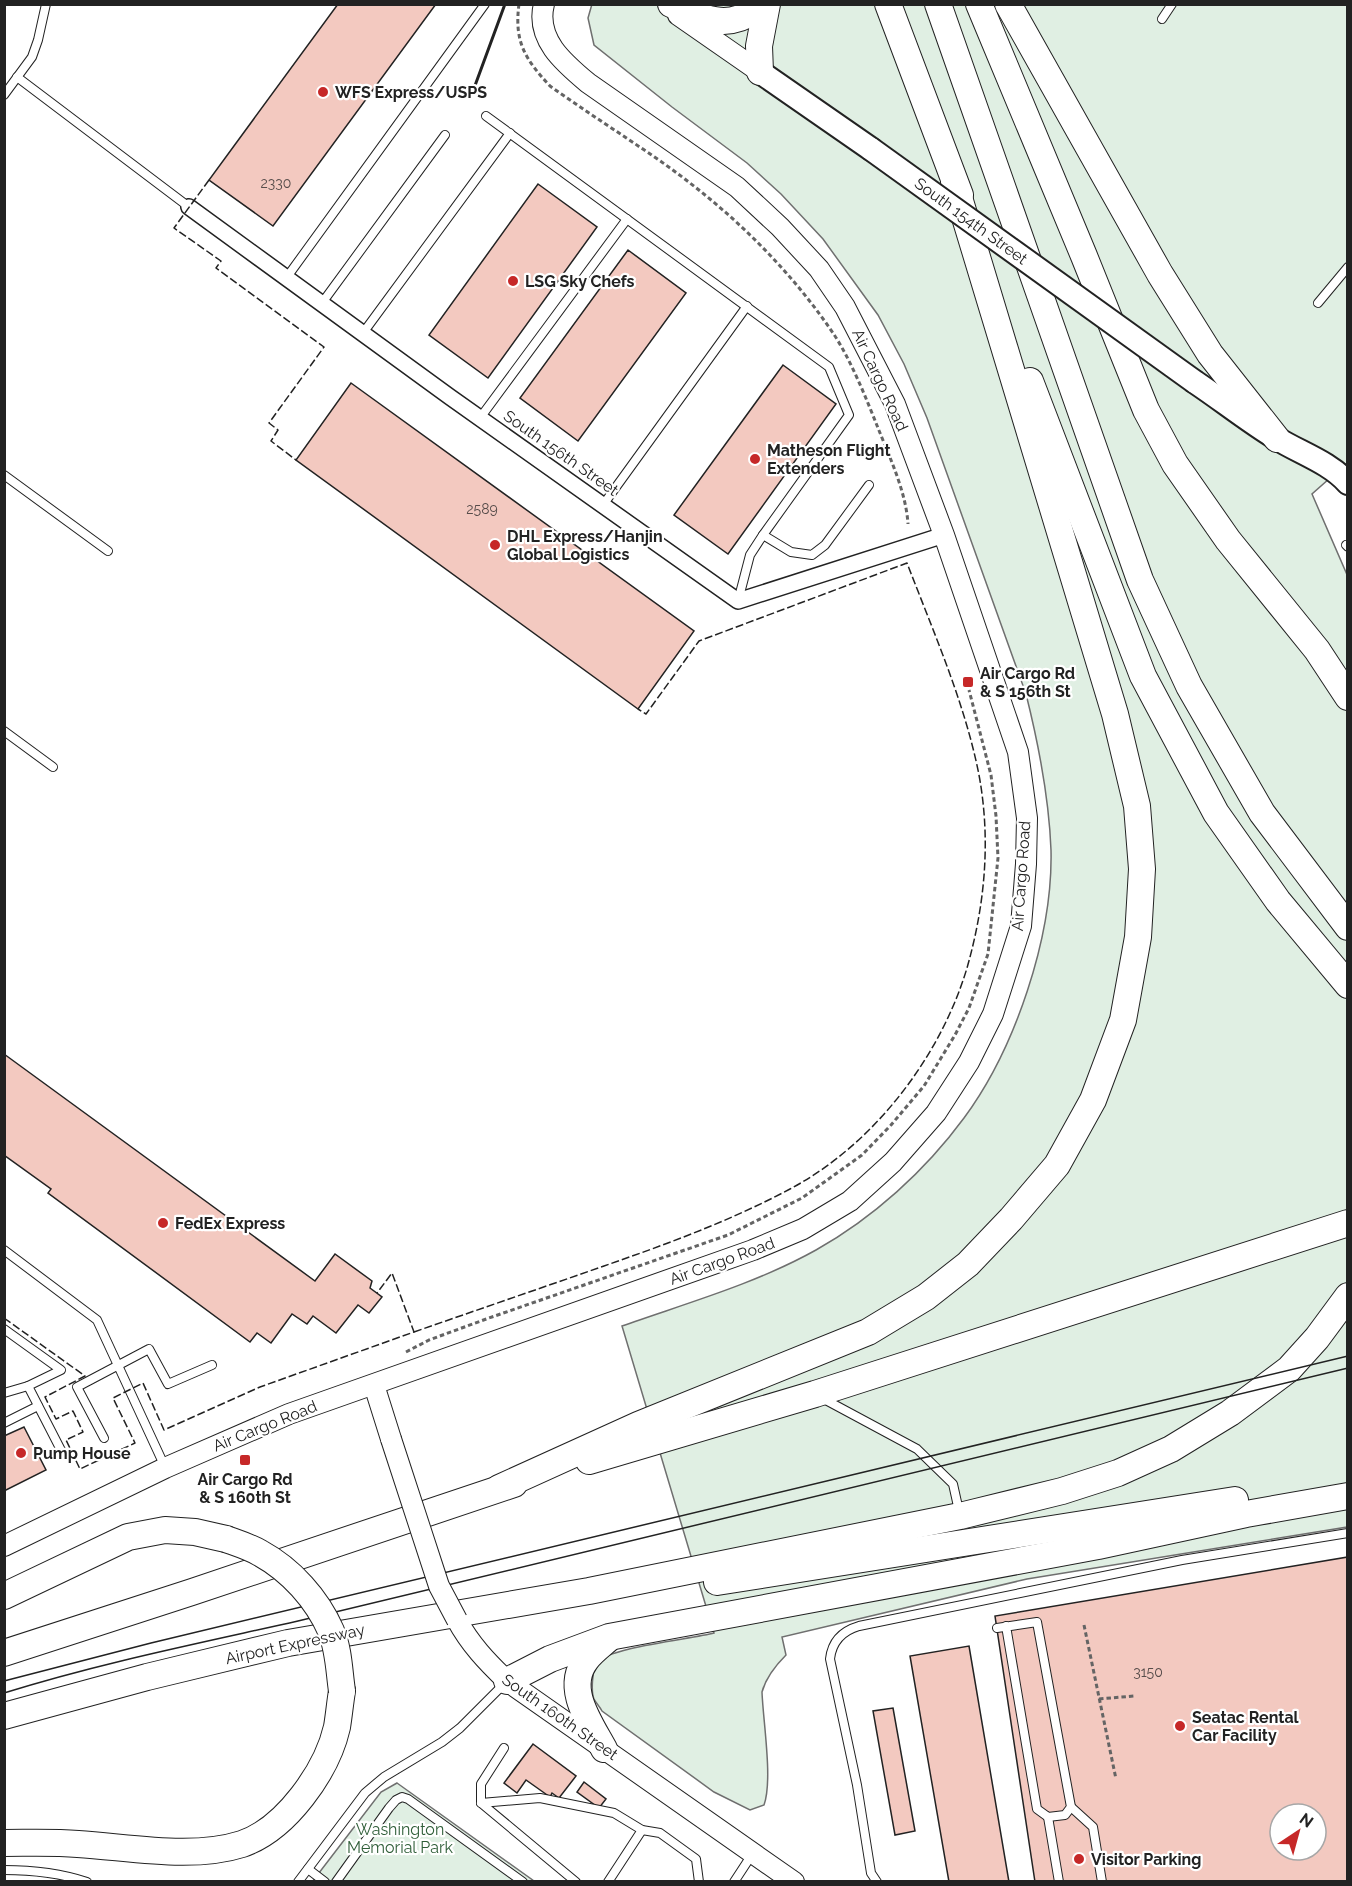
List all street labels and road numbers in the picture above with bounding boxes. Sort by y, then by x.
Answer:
street label: South 154th Street [911,174,1032,269]
street label: Air Cargo Road [848,326,912,434]
street label: South 156th Street [500,406,623,500]
street label: Air Cargo Road [1008,820,1034,932]
street label: Air Cargo Road [667,1233,777,1289]
street label: Air Cargo Road [210,1396,320,1456]
street label: Airport Expressway [224,1620,367,1668]
street label: South 160th Street [498,1670,622,1764]

